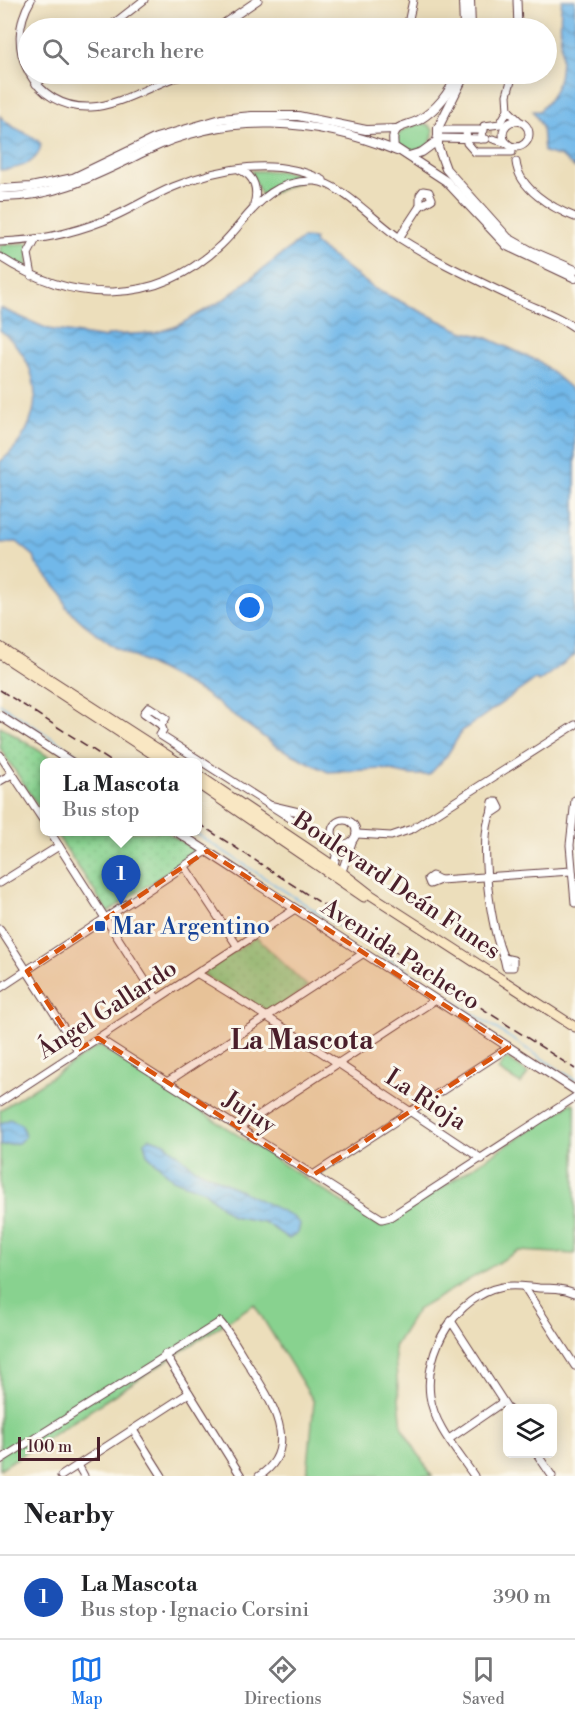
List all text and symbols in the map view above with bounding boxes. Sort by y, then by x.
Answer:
search box [18,18,557,84]
icon: search [39,35,72,68]
text: Search here [87,38,204,65]
your location [235,593,264,622]
popup [40,758,202,836]
text: La Mascota [63,771,179,798]
text: Bus stop [63,798,140,823]
street label: Boulevard Deán Funes [286,805,506,967]
pin: 1 [102,856,140,905]
street label: Avenida Pacheco [315,892,485,1017]
place label: Mar Argentino [112,912,270,942]
marker: Mar Argentino [93,919,107,933]
street label: Ángel Gallardo [31,953,183,1067]
district label: La Mascota [230,1024,374,1058]
street label: La Rioja [379,1062,473,1138]
street label: Jujuy [216,1084,282,1141]
map controls [503,1404,557,1458]
button: layers [503,1404,557,1458]
scale bar [18,1434,100,1462]
text: 100 m [27,1437,72,1457]
text: Nearby [24,1499,114,1531]
text: La Mascota [81,1571,198,1598]
text: 1 [39,1585,48,1610]
text: 390 m [493,1585,551,1610]
text: Bus stop · Ignacio Corsini [81,1598,309,1623]
tab: Map [70,1653,103,1709]
tab: Directions [244,1653,322,1709]
tab: Saved [462,1653,505,1709]

